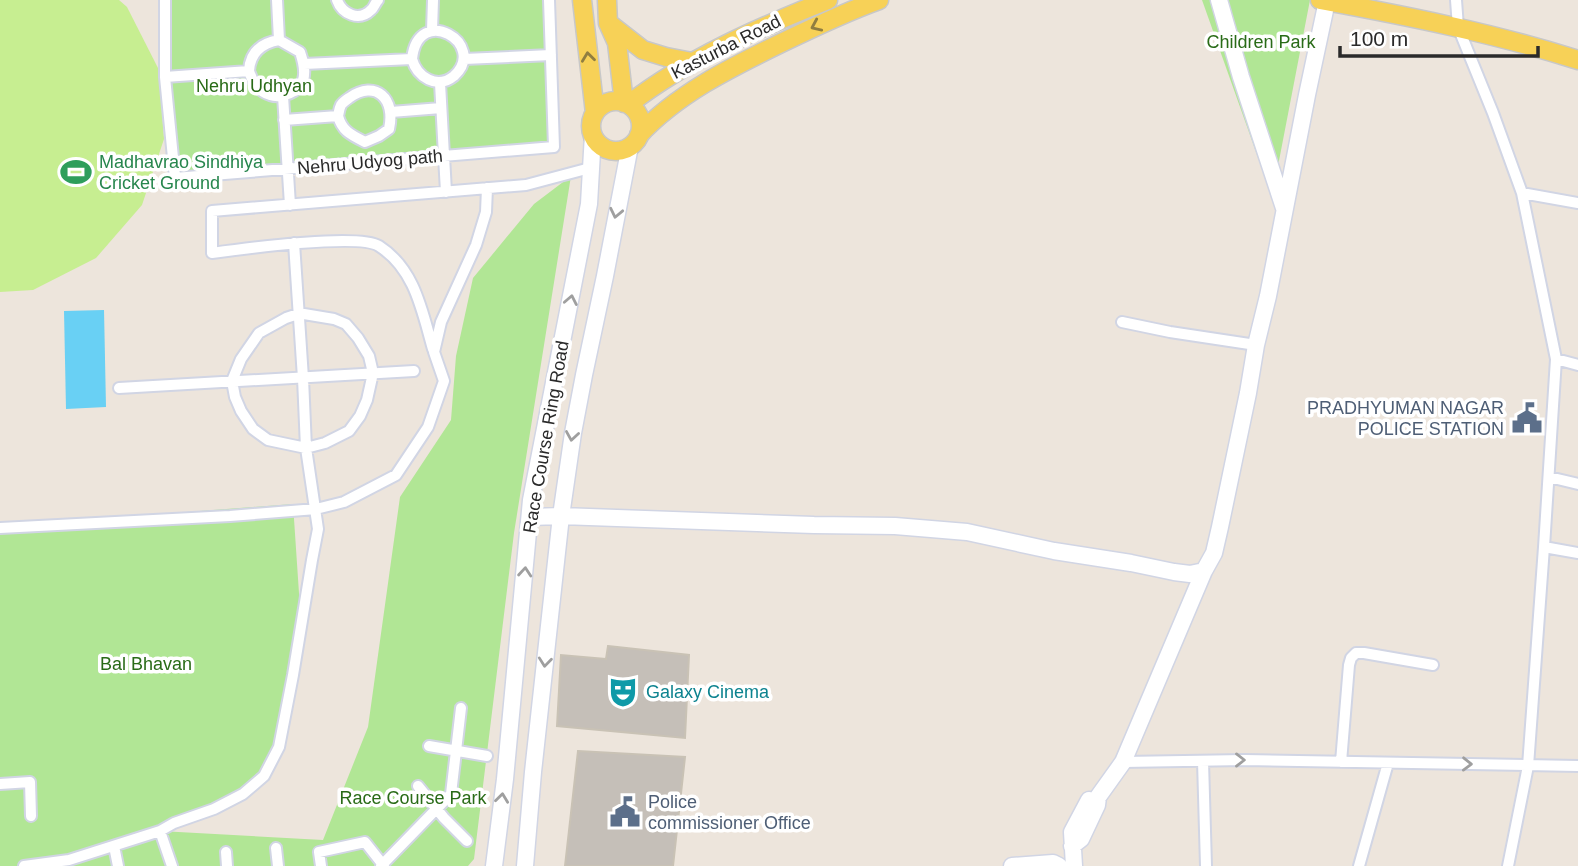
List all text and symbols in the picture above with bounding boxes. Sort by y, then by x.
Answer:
street label: Kasturba Road [668,11,784,83]
scale bar [1340,14,1538,58]
one-way arrow [810,18,823,32]
text: 100 m [1350,27,1408,50]
park label: Children Park [1206,32,1317,52]
one-way arrow [581,51,596,62]
park label: Nehru Udhyan [196,76,312,96]
street label: Nehru Udyog path [296,146,444,178]
place label: Madhavrao Sindhiya Cricket Ground [99,152,264,193]
sports icon: Madhavrao Sindhiya Cricket Ground [59,155,93,189]
one-way arrow [610,207,625,219]
one-way arrow [562,294,577,306]
street label: Race Course Ring Road [519,339,573,535]
place label: PRADHYUMAN NAGAR POLICE STATION [1307,398,1504,439]
public building icon: PRADHYUMAN NAGAR POLICE STATION [1510,401,1544,435]
one-way arrow [565,430,580,442]
one-way arrow [517,566,532,578]
park label: Bal Bhavan [100,654,192,674]
one-way arrow [538,657,553,668]
theatre icon: Galaxy Cinema [606,675,640,709]
place label: Galaxy Cinema [646,682,770,702]
one-way arrow [1235,752,1246,768]
one-way arrow [1462,756,1473,771]
park label: Race Course Park [339,788,488,808]
one-way arrow [495,792,510,804]
place label: Police commissioner Office [648,792,811,833]
public building icon: Police commissioner Office [608,795,642,829]

